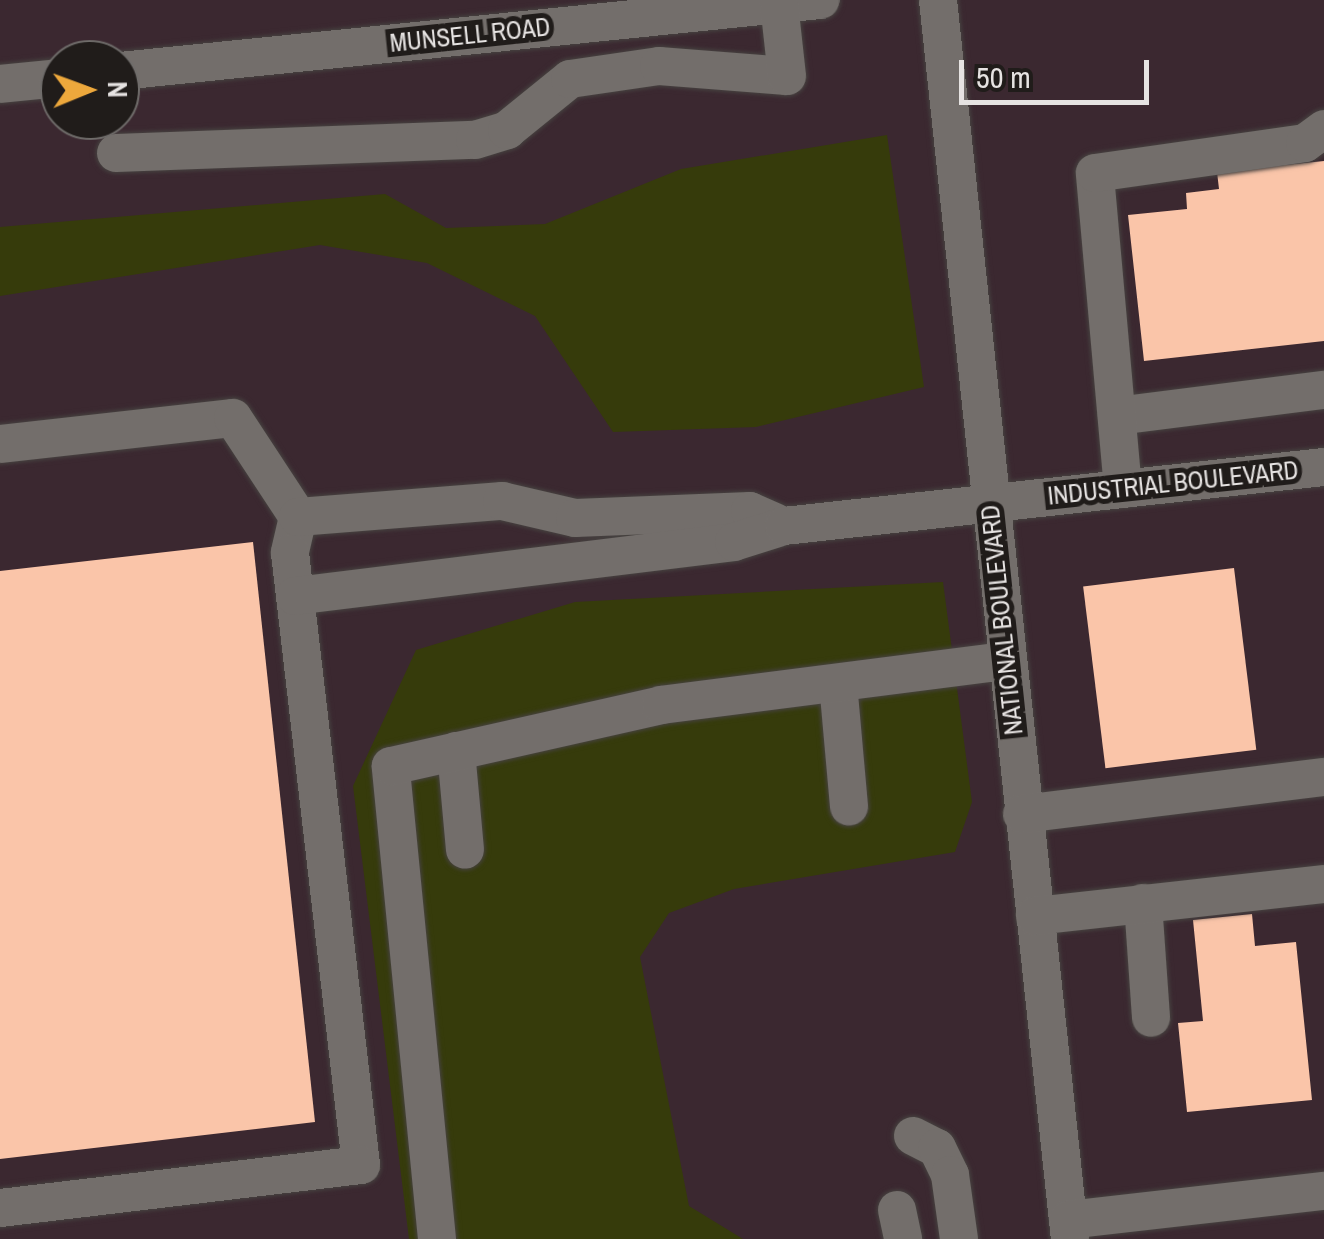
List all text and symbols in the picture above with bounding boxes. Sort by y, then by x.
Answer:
street label: MUNSELL ROAD [388,12,552,58]
north arrow [40,40,140,140]
scale bar [964,40,1154,102]
text: 50 m [976,57,1031,97]
text: N [99,81,137,98]
street label: INDUSTRIAL BOULEVARD [1046,455,1300,511]
street label: NATIONAL BOULEVARD [975,503,1029,737]

